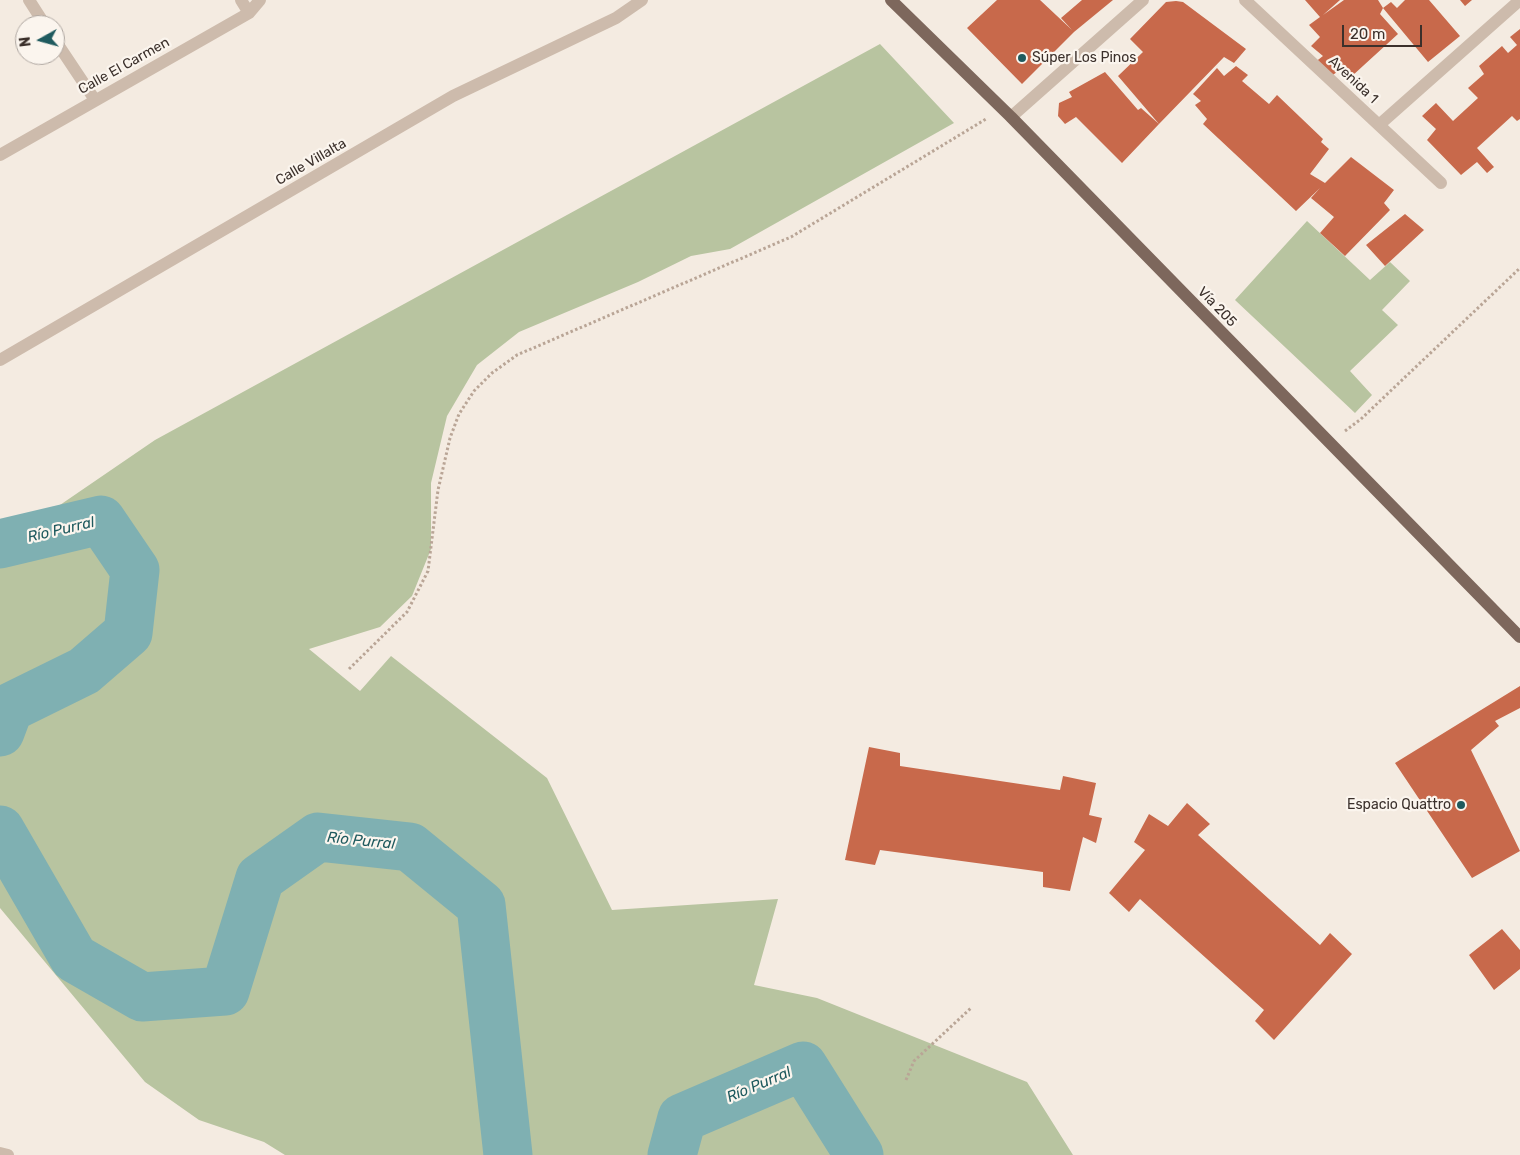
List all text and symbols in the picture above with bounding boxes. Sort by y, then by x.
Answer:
north arrow [15,15,65,65]
scale bar [1345,15,1425,47]
text: 20 m [1350,25,1385,43]
street label: Calle El Carmen [76,34,172,98]
text: N [17,36,35,48]
place label: Súper Los Pinos [1032,50,1136,66]
marker: Súper Los Pinos [1016,52,1028,64]
street label: Avenida 1 [1325,53,1381,107]
street label: Calle Villalta [273,135,349,189]
street label: Vía 205 [1194,284,1240,330]
water label: Río Purral [26,514,96,546]
place label: Espacio Quattro [1347,797,1451,813]
marker: Espacio Quattro [1455,799,1467,811]
water label: Río Purral [326,828,396,854]
water label: Río Purral [724,1063,794,1107]

